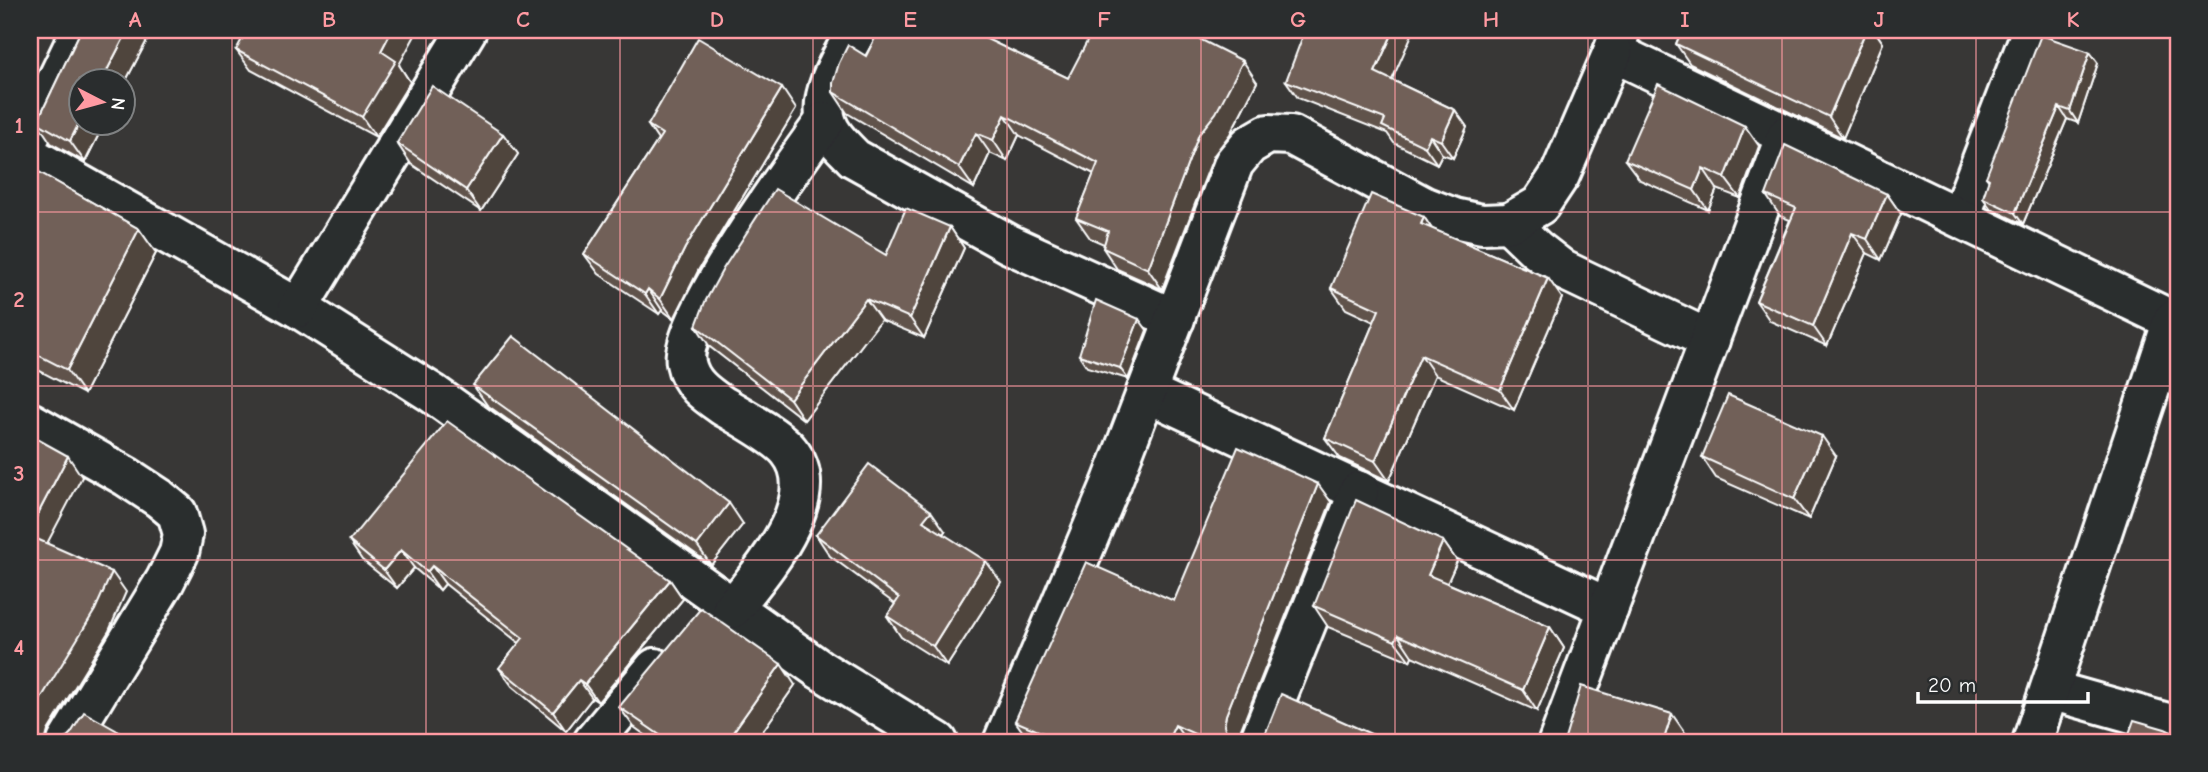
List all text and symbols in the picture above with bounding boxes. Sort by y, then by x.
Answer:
text: A [129,6,142,33]
text: B [322,6,336,33]
text: C [516,6,530,33]
text: D [710,6,724,33]
text: E [903,6,917,33]
text: F [1097,6,1111,33]
text: G [1290,6,1306,33]
text: H [1483,6,1499,33]
text: I [1680,6,1690,33]
text: J [1874,6,1885,33]
text: K [2067,6,2080,33]
north arrow [66,66,136,136]
text: N [106,96,129,111]
text: 1 [14,112,24,139]
text: 2 [13,286,25,313]
text: 3 [13,460,25,487]
text: 4 [14,634,25,661]
scale bar [1918,660,2087,704]
text: 20 m [1928,673,1976,697]

